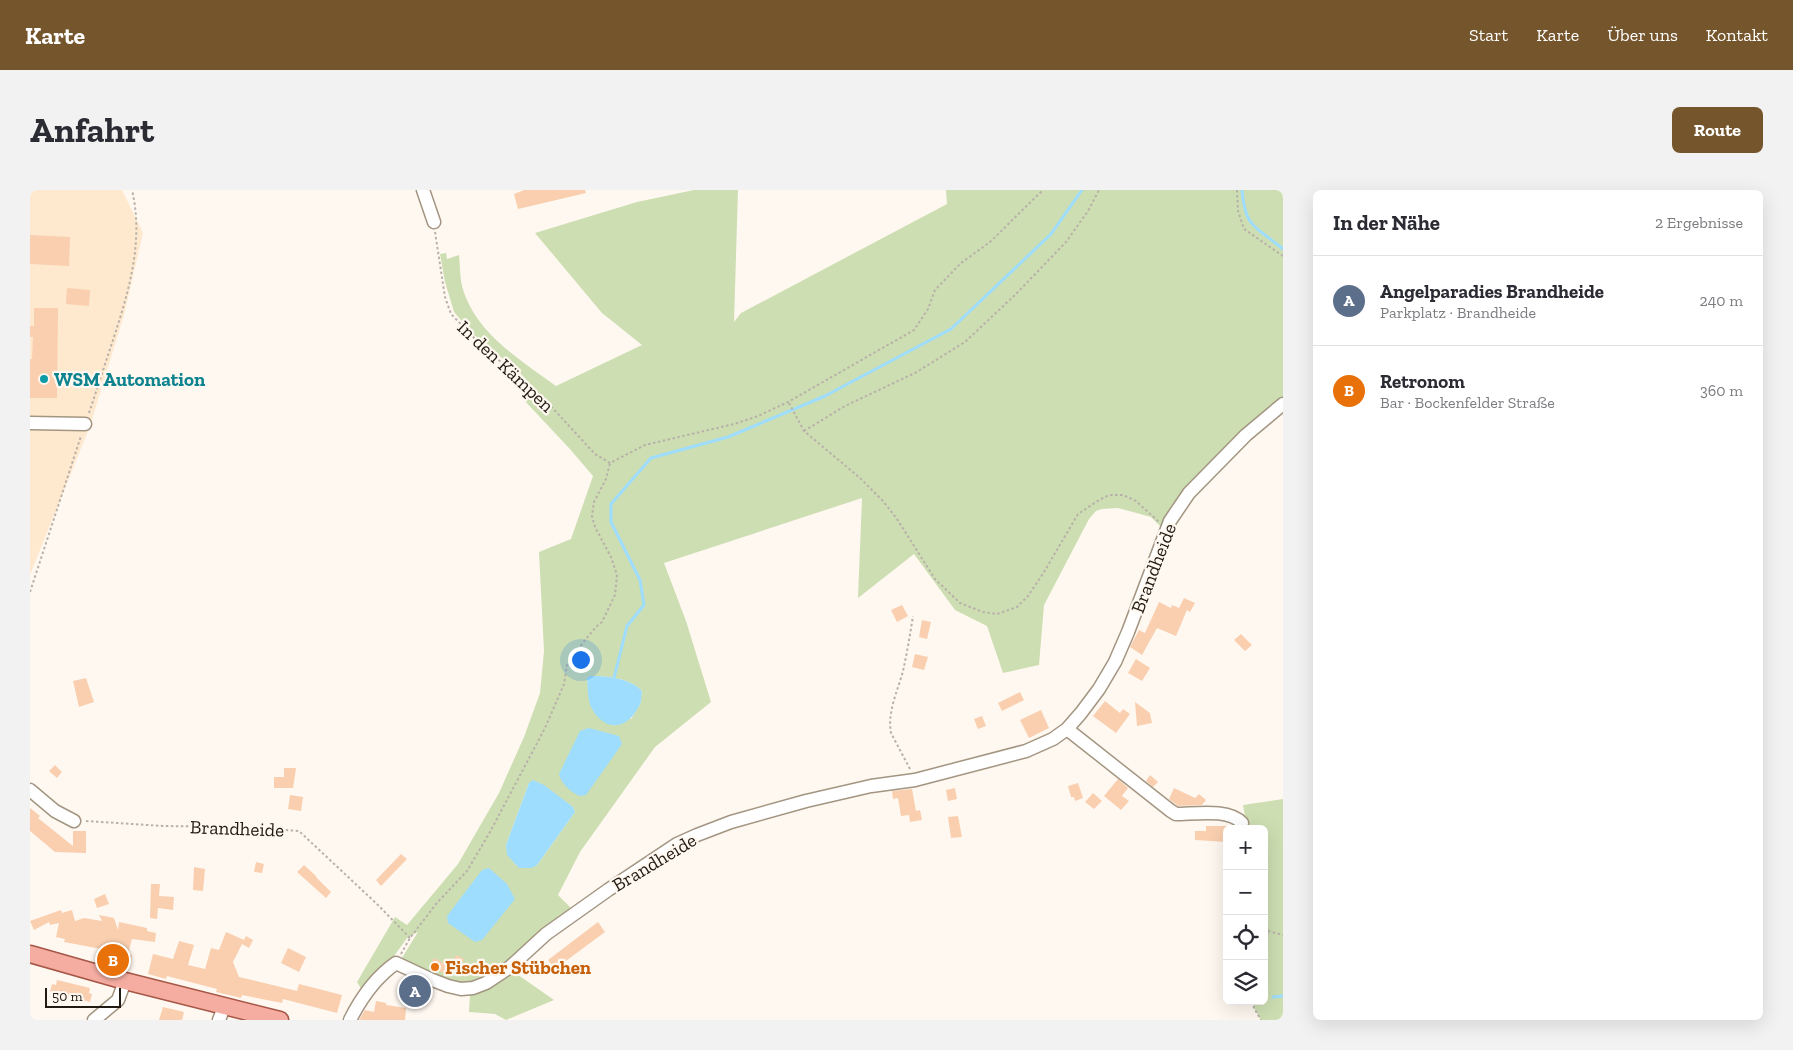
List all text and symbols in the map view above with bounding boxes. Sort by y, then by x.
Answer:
text: Karte [25,21,85,50]
text: Start [1469,24,1508,46]
text: Karte [1536,24,1579,46]
text: Über uns [1607,24,1678,46]
text: Kontakt [1706,24,1768,46]
button: Route [1672,107,1763,153]
text: Anfahrt [30,109,154,151]
text: In der Nähe [1333,210,1440,235]
text: 2 Ergebnisse [1655,213,1743,232]
text: Angelparadies Brandheide [1380,280,1604,303]
text: A [1344,291,1355,310]
text: 240 m [1699,291,1743,310]
text: Parkplatz · Brandheide [1380,303,1536,322]
street label: In den Kämpen [453,316,559,417]
place label: WSM Automation [54,368,206,391]
text: Retronom [1380,370,1465,393]
marker: WSM Automation [38,373,50,385]
text: B [1344,381,1354,400]
text: 360 m [1700,381,1743,400]
text: Bar · Bockenfelder Straße [1380,393,1555,412]
street label: Brandheide [1126,520,1181,616]
your location [568,647,594,673]
street label: Brandheide [190,815,285,842]
map controls [1223,825,1268,1005]
button: + [1223,825,1268,870]
street label: Brandheide [608,828,701,897]
button: − [1223,870,1268,915]
button: locate [1223,915,1268,960]
pin: B [97,941,129,979]
place label: Fischer Stübchen [445,956,592,979]
button: layers [1223,960,1268,1005]
marker: Fischer Stübchen [429,961,441,973]
pin: A [399,972,431,1010]
scale bar [45,985,121,1008]
text: 50 m [52,988,83,1005]

